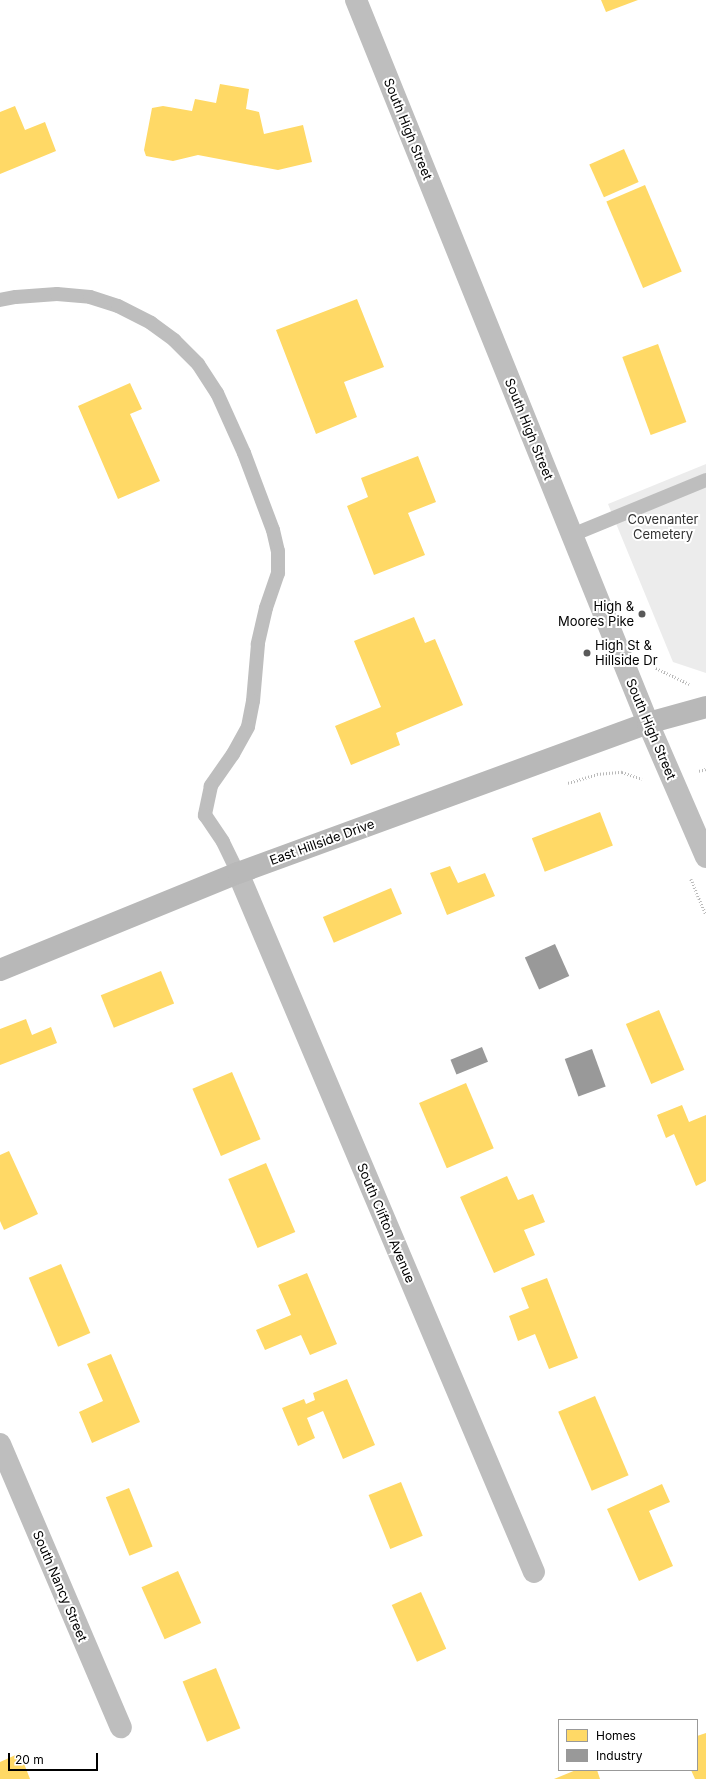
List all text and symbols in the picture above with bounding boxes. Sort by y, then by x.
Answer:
street label: South High Street [380,76,436,182]
street label: South High Street [501,376,557,482]
park label: Covenanter Cemetery [628,512,698,543]
place label: High & Moores Pike [558,599,634,630]
marker: High & Moores Pike [637,609,647,619]
place label: High St & Hillside Dr [595,638,658,669]
marker: High St & Hillside Dr [582,648,592,658]
street label: South High Street [623,676,679,782]
street label: East Hillside Drive [267,816,377,868]
street label: South Clifton Avenue [354,1161,418,1285]
street label: South Nancy Street [30,1528,90,1644]
legend [558,1719,698,1771]
text: Homes [596,1728,636,1743]
scale bar [10,1745,100,1771]
text: Industry [596,1748,642,1763]
text: 20 m [15,1752,44,1767]

